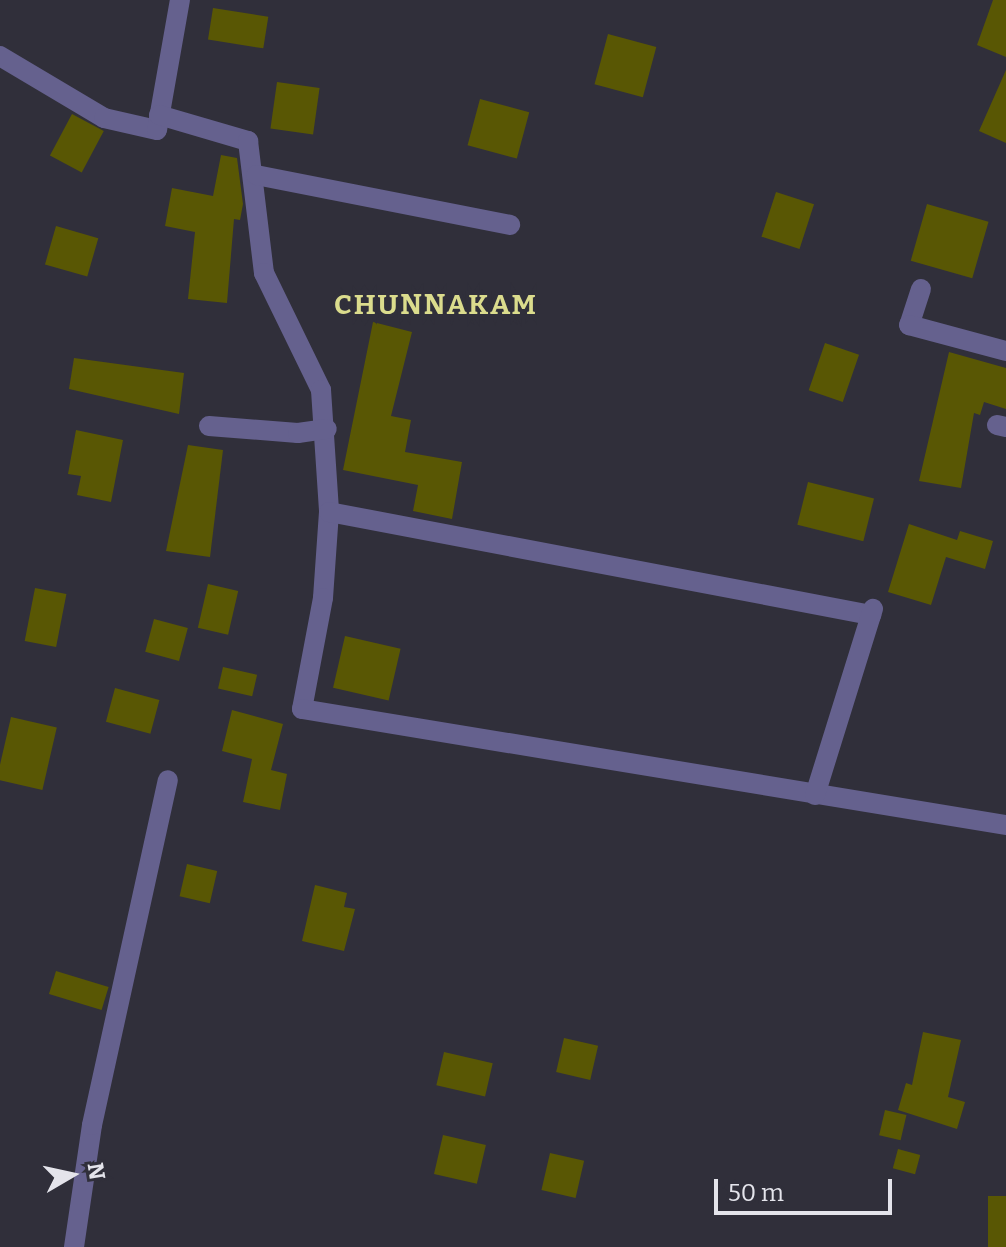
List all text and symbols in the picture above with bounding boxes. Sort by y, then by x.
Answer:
district label: CHUNNAKAM [334,288,538,322]
north arrow [32,1135,112,1215]
text: N [82,1161,111,1182]
scale bar [718,1163,896,1213]
text: 50 m [728,1179,784,1207]

